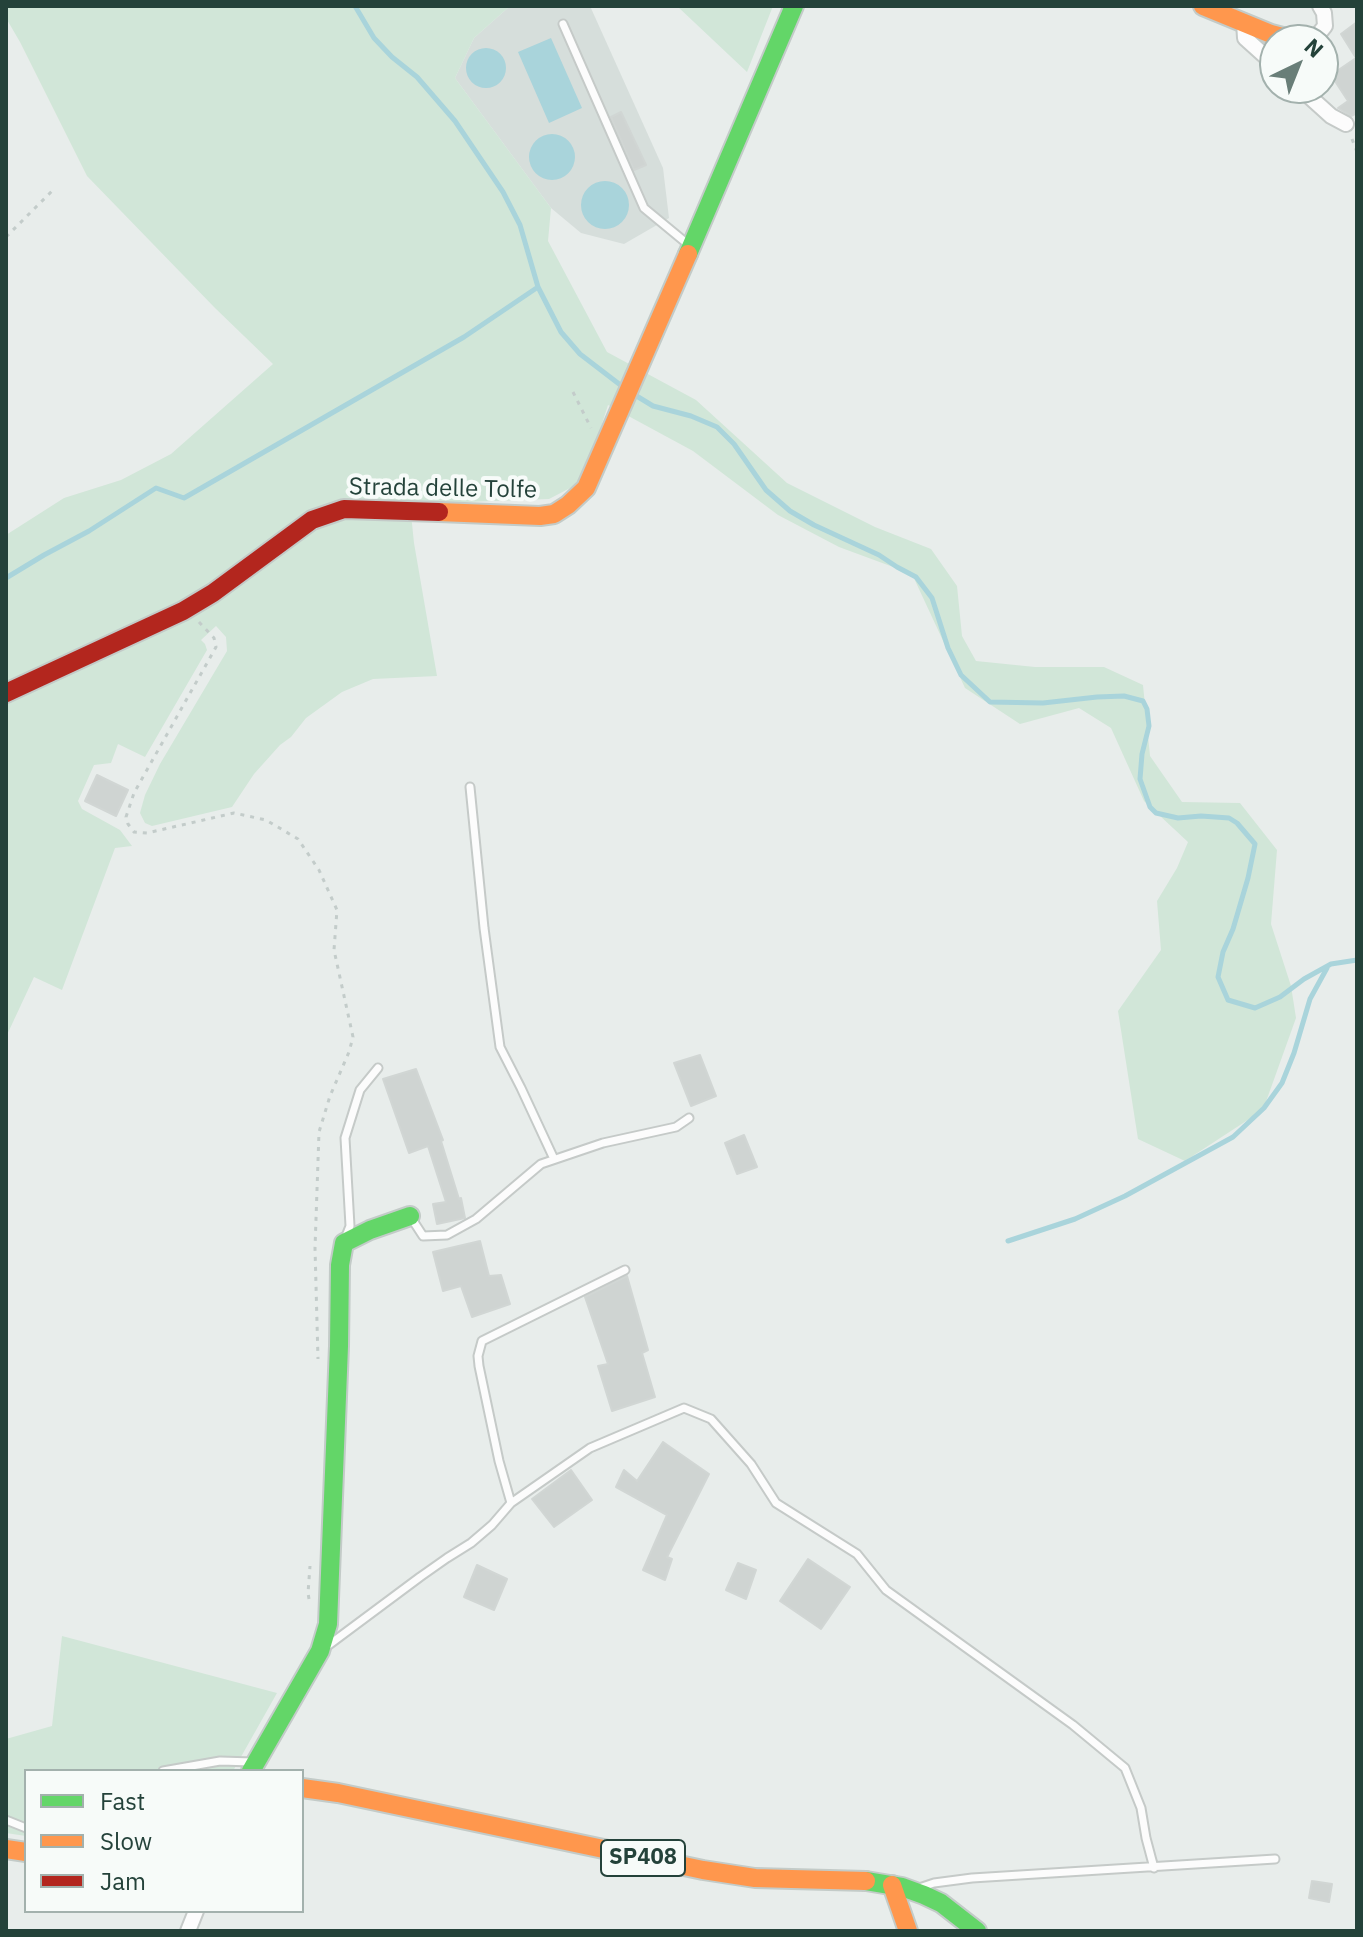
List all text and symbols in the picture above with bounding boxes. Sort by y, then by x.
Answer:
north arrow [1259,24,1339,104]
text: N [1299,32,1330,64]
street label: Strada delle Tolfe [349,473,537,505]
legend [24,1769,304,1913]
text: Fast [100,1785,145,1817]
text: Slow [100,1825,152,1857]
road number: SP408 [601,1840,685,1876]
text: Jam [100,1865,146,1897]

